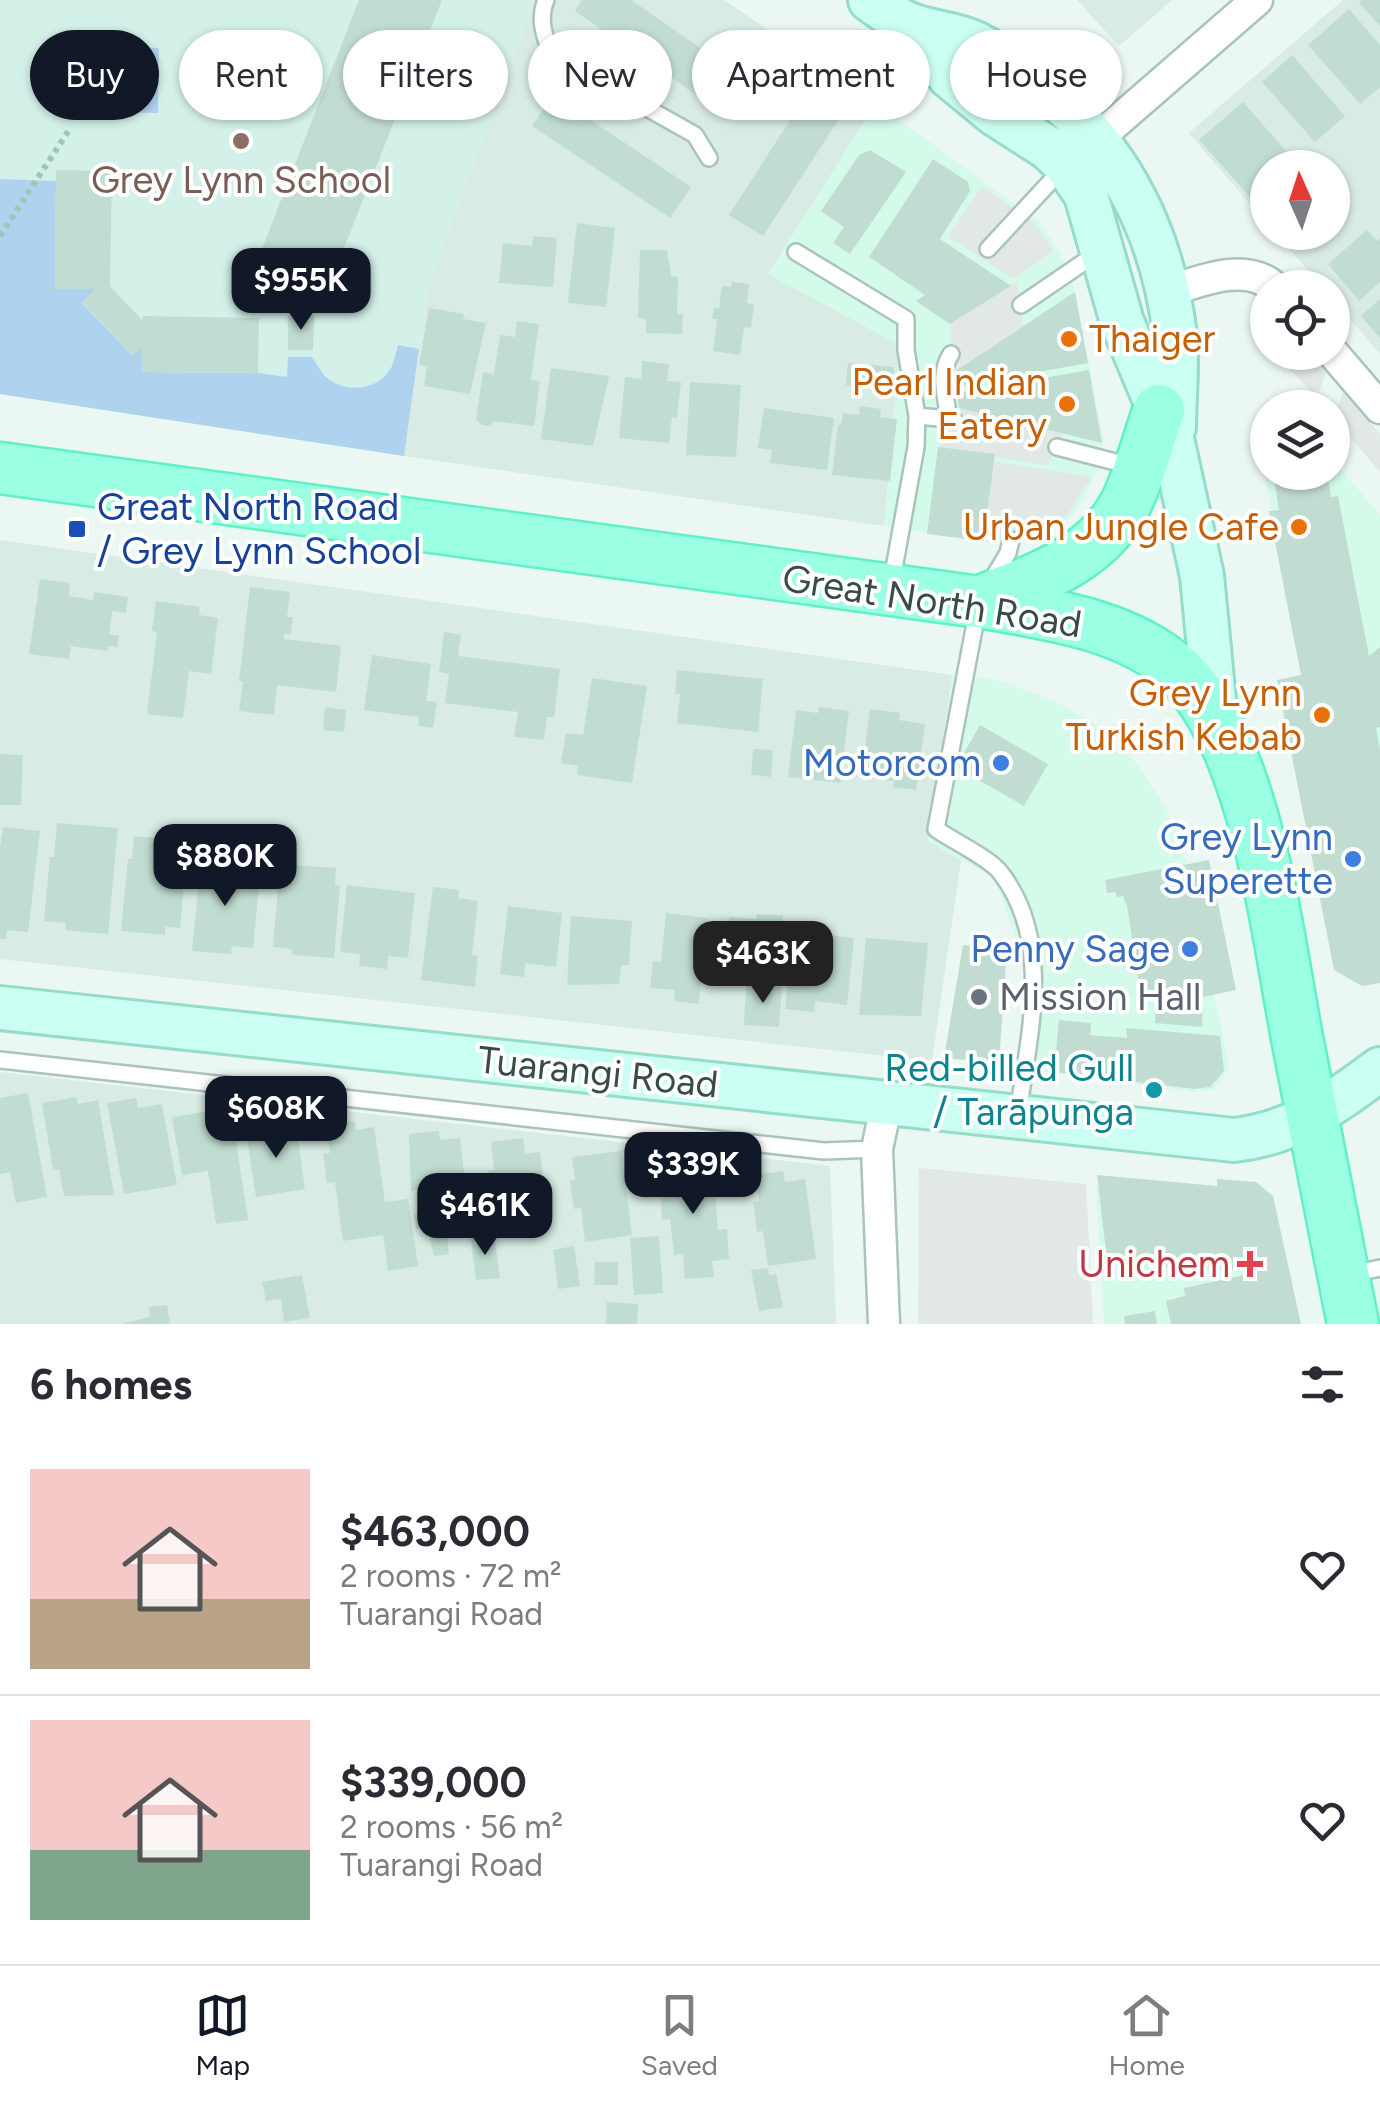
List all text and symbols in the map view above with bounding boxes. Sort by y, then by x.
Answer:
chip: Buy [30,30,159,120]
chip: Rent [179,30,323,120]
chip: Filters [343,30,508,120]
chip: New [528,30,672,120]
chip: Apartment [692,30,930,120]
chip: House [950,30,1122,120]
marker: Grey Lynn School [230,130,252,152]
north arrow [1250,150,1350,250]
map controls [1250,150,1350,490]
place label: Grey Lynn School [91,157,391,203]
pin: $955K [231,248,371,333]
text: $955K [254,261,348,299]
button: locate [1250,270,1350,370]
place label: Thaiger [1089,316,1215,362]
marker: Thaiger [1058,328,1080,350]
place label: Pearl Indian Eatery [851,359,1047,449]
button: layers [1250,390,1350,490]
marker: Pearl Indian Eatery [1056,393,1078,415]
place label: Great North Road / Grey Lynn School [97,484,421,574]
place label: Urban Jungle Cafe [963,504,1279,550]
marker: Urban Jungle Cafe [1288,516,1310,538]
marker: Great North Road / Grey Lynn School [66,518,88,540]
street label: Great North Road [779,555,1085,647]
place label: Grey Lynn Turkish Kebab [1066,670,1302,760]
marker: Grey Lynn Turkish Kebab [1311,704,1333,726]
place label: Motorcom [803,740,981,786]
marker: Motorcom [990,752,1012,774]
place label: Grey Lynn Superette [1160,814,1333,904]
pin: $880K [155,824,295,909]
text: $880K [176,837,274,875]
marker: Grey Lynn Superette [1342,848,1364,870]
pin: $463K [693,921,833,1006]
place label: Penny Sage [970,926,1170,972]
text: $463K [715,934,811,972]
marker: Penny Sage [1179,938,1201,960]
place label: Mission Hall [999,974,1201,1020]
marker: Mission Hall [968,986,990,1008]
street label: Tuarangi Road [476,1037,720,1107]
place label: Red-billed Gull / Tarāpunga [884,1045,1134,1135]
pin: $608K [206,1076,346,1161]
marker: Red-billed Gull / Tarāpunga [1143,1079,1165,1101]
text: $608K [227,1089,325,1127]
pin: $339K [623,1132,763,1217]
text: $339K [646,1145,740,1183]
pin: $461K [415,1173,555,1258]
text: $461K [439,1186,531,1224]
place label: Unichem [1078,1241,1230,1287]
marker: Unichem [1239,1253,1261,1275]
icon: filters [1295,1357,1350,1412]
text: 6 homes [30,1359,192,1410]
text: $463,000 [340,1506,530,1557]
icon: home [110,1509,230,1629]
icon: heart [1295,1542,1350,1597]
text: 2 rooms · 72 m² [340,1557,562,1595]
text: Tuarangi Road [340,1595,543,1633]
text: $339,000 [340,1757,527,1808]
icon: home [110,1760,230,1880]
icon: heart [1295,1793,1350,1848]
text: 2 rooms · 56 m² [340,1808,563,1846]
text: Tuarangi Road [340,1846,543,1884]
tab: Map [195,1988,250,2082]
tab: Saved [641,1988,718,2082]
tab: Home [1108,1988,1185,2082]

